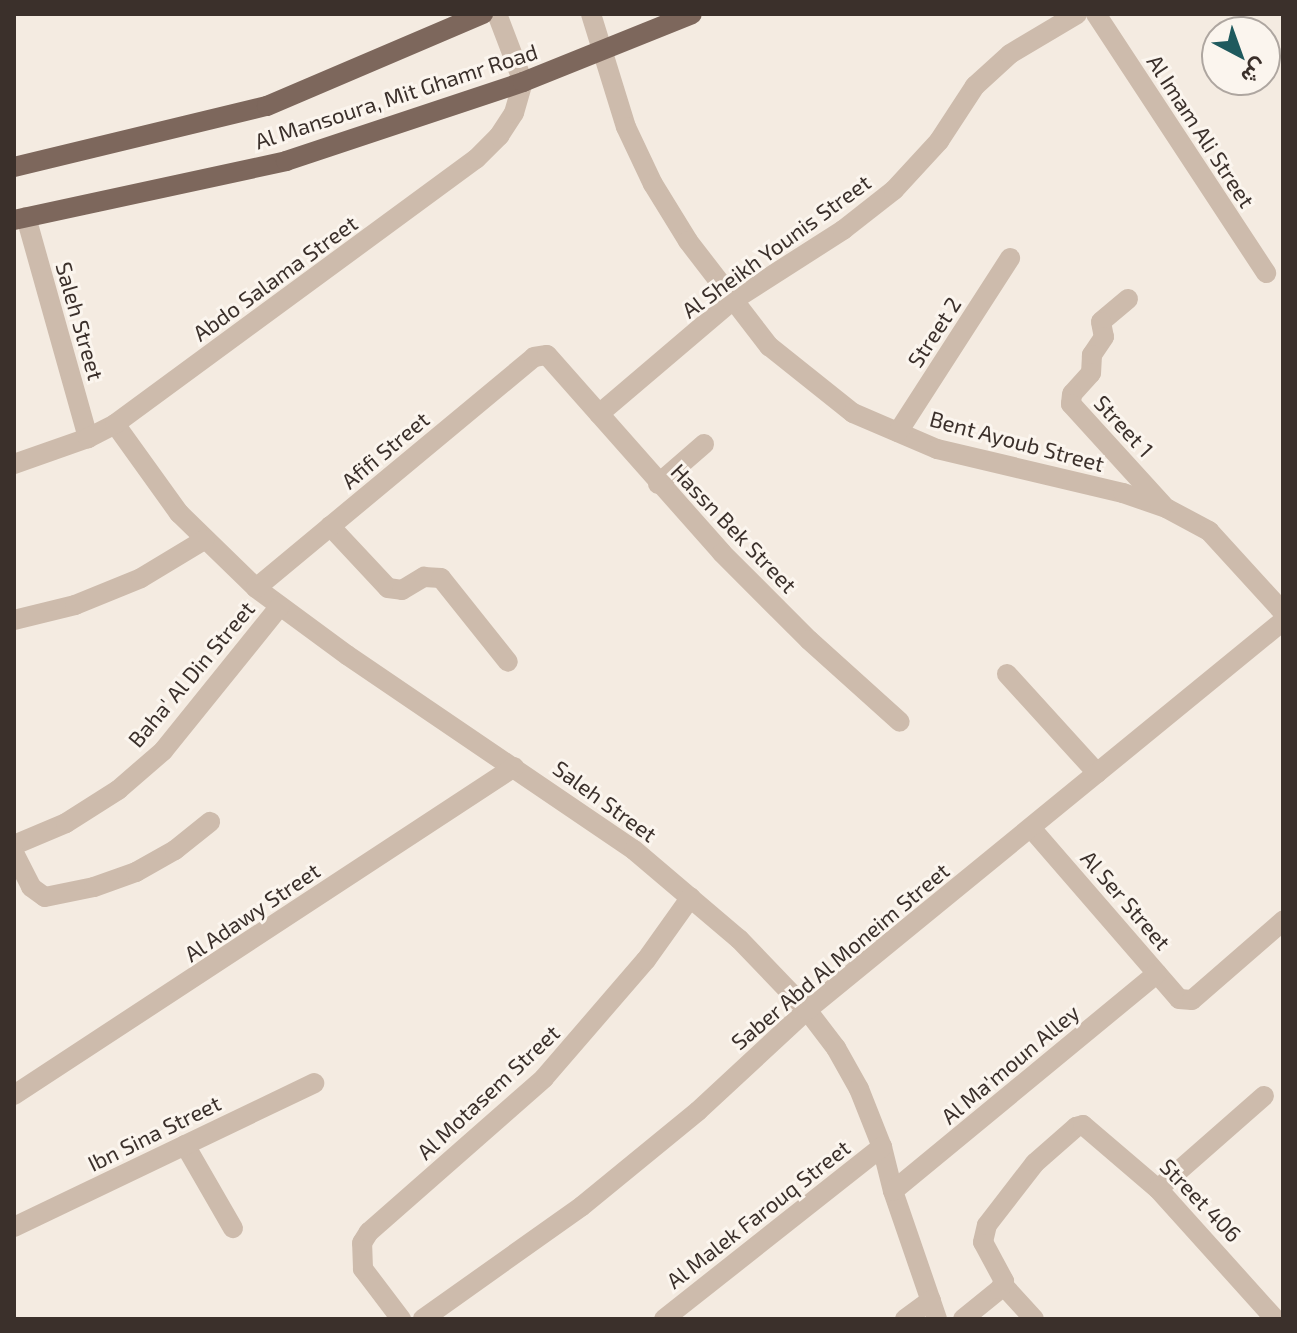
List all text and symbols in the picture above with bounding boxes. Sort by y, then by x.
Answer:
north arrow [1201,16,1281,96]
street label: Al Mansoura, Mit Ghamr Road [251,38,541,154]
street label: Al Imam Ali Street [1141,49,1261,213]
text: ش [1237,54,1274,91]
street label: Al Sheikh Younis Street [676,168,876,324]
street label: Abdo Salama Street [188,210,362,346]
street label: Saleh Street [51,259,109,383]
street label: Street 2 [902,292,966,372]
street label: Street 1 [1089,390,1159,462]
street label: Bent Ayoub Street [927,405,1107,477]
street label: Afifi Street [336,406,434,494]
street label: Hassn Bek Street [666,458,802,598]
street label: Baha' Al Din Street [122,595,260,753]
street label: Saleh Street [548,755,662,847]
street label: Al Ser Street [1075,844,1177,956]
street label: Saber Abd Al Moneim Street [725,856,955,1056]
street label: Al Adawy Street [179,857,325,967]
street label: Al Ma'moun Alley [935,998,1085,1130]
street label: Al Motasem Street [411,1019,565,1165]
street label: Ibn Sina Street [83,1089,225,1177]
street label: Al Malek Farouq Street [661,1134,855,1294]
street label: Street 406 [1155,1153,1247,1247]

